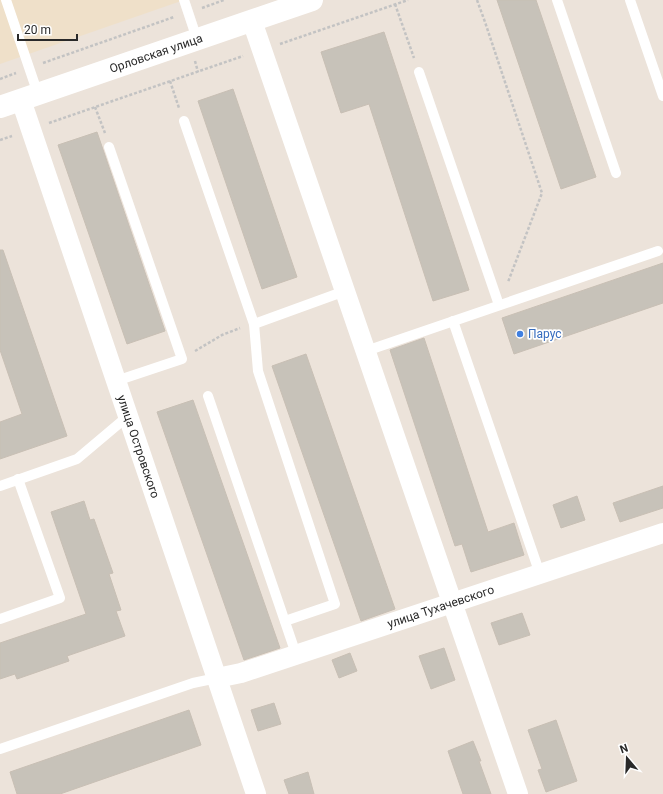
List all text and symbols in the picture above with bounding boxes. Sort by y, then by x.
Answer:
scale bar [18,16,77,42]
text: 20 m [24,23,51,37]
street label: Орловская улица [108,31,204,76]
place label: Парус [528,327,562,341]
marker: Парус [515,329,525,339]
street label: улица Островского [114,393,162,500]
street label: улица Тухачевского [386,582,496,631]
north arrow [607,738,647,778]
text: N [618,742,630,756]

